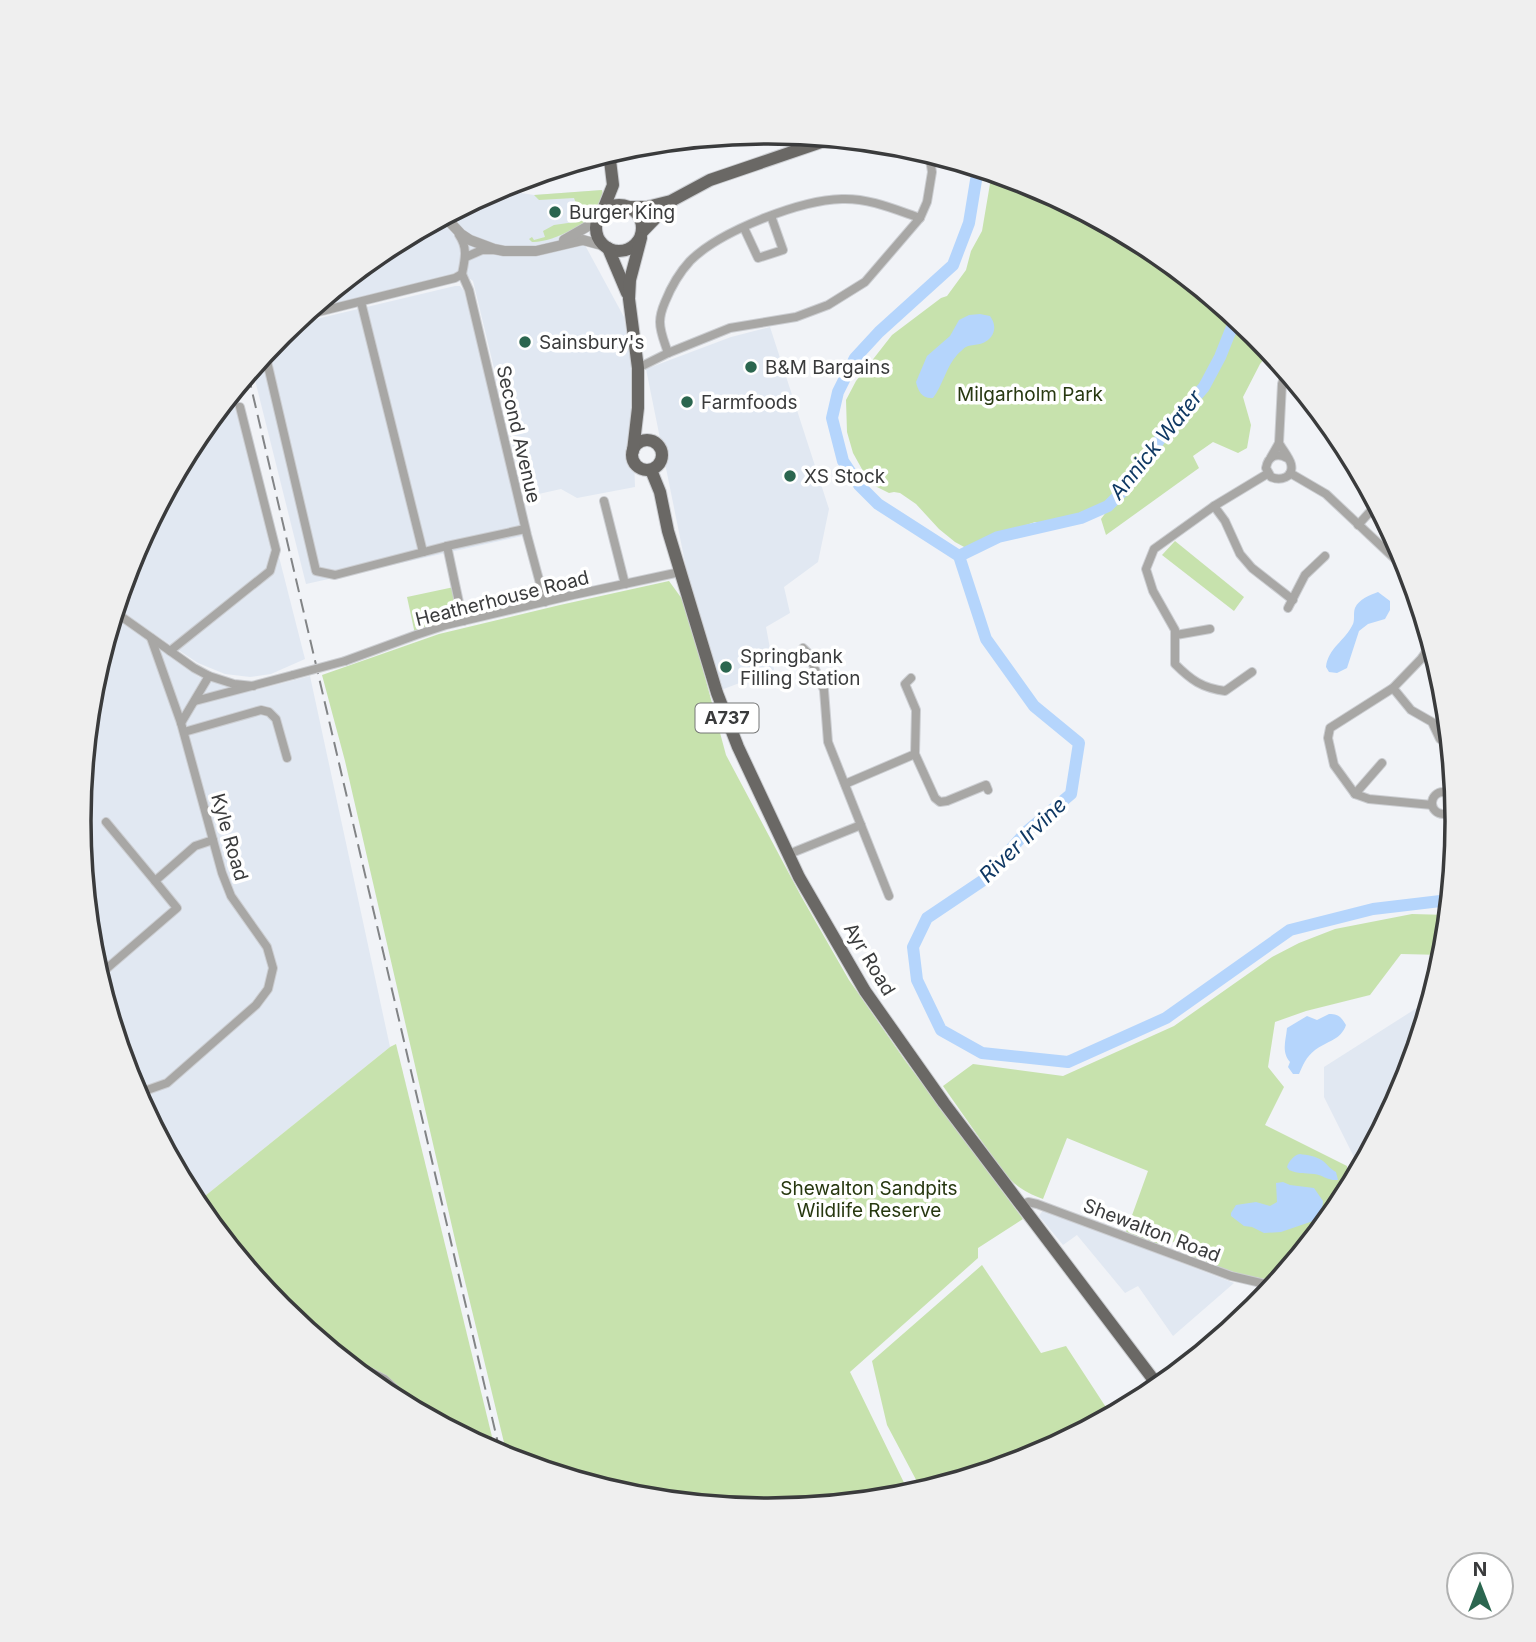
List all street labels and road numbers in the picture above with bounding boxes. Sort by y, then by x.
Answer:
street label: Second Avenue [492,363,546,505]
street label: Heatherhouse Road [413,566,591,631]
road number: A737 [696,704,758,732]
street label: Kyle Road [206,791,253,883]
street label: Ayr Road [839,919,900,1000]
street label: Shewalton Road [1080,1194,1224,1267]

